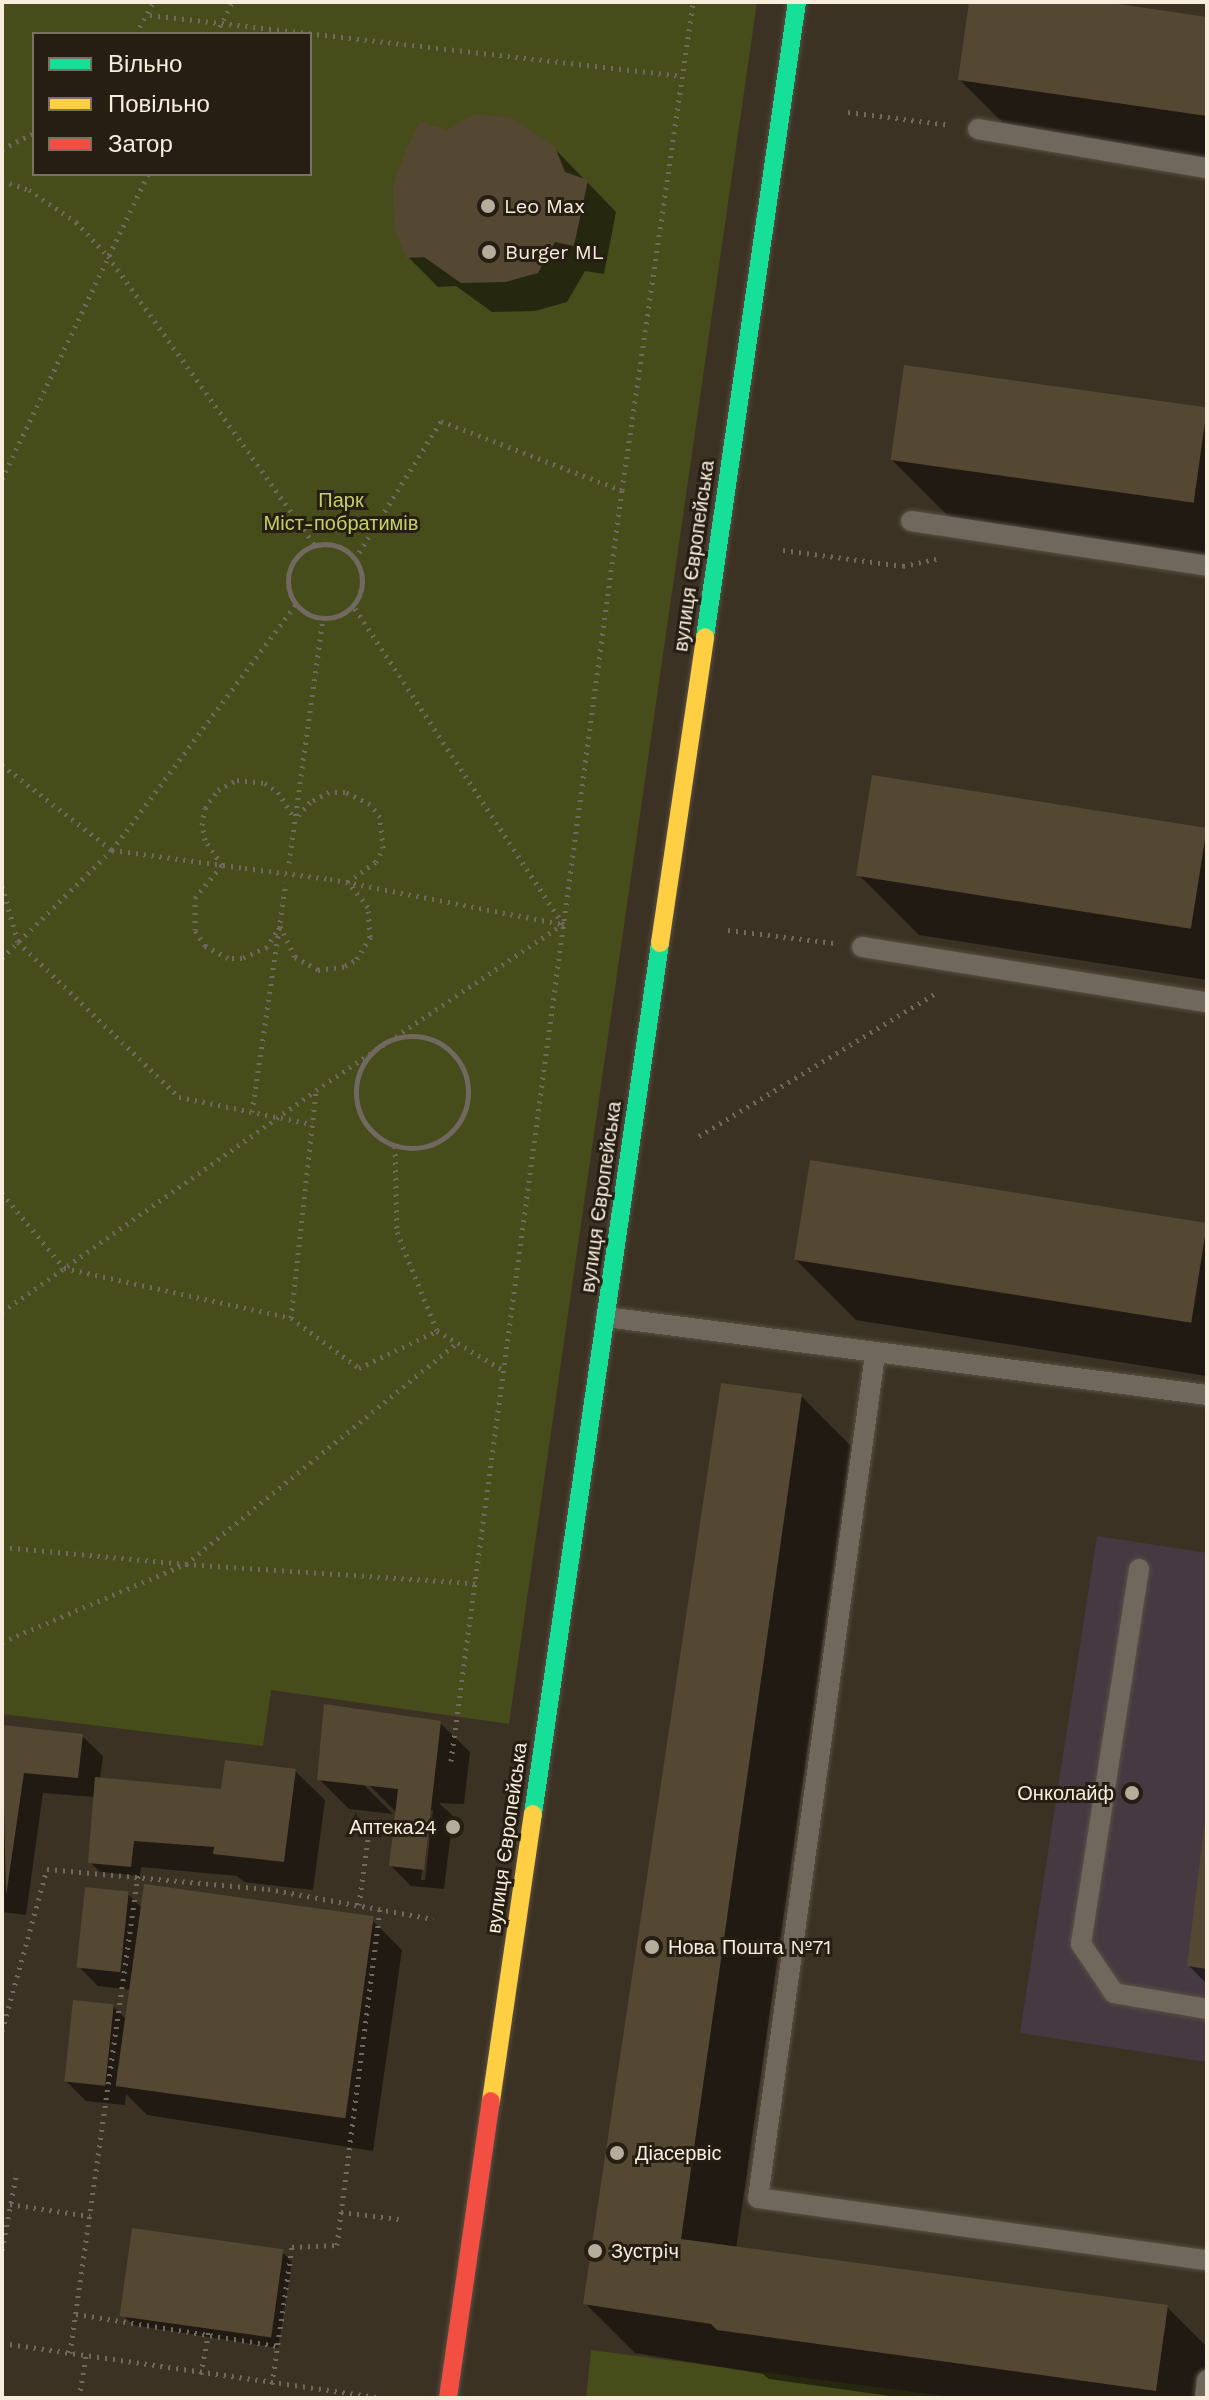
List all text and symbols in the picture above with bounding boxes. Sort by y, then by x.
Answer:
legend [32,32,312,176]
text: Вільно [108,50,182,78]
text: Повільно [108,90,210,118]
text: Затор [108,130,173,158]
place label: Leo Max [504,194,585,218]
marker: Leo Max [479,197,497,215]
place label: Burger ML [505,240,604,264]
marker: Burger ML [480,243,498,261]
street label: вулиця Європейська [669,459,719,653]
park label: Парк Міст-побратимів [264,488,418,535]
street label: вулиця Європейська [576,1100,626,1294]
street label: вулиця Європейська [482,1741,532,1935]
place label: Онколайф [1017,1781,1114,1805]
marker: Онколайф [1121,1782,1143,1804]
place label: Аптека24 [349,1815,437,1839]
marker: Аптека24 [444,1818,462,1836]
place label: Нова Пошта №71 [668,1935,831,1959]
marker: Нова Пошта №71 [643,1938,661,1956]
place label: Діасервіс [635,2141,721,2165]
marker: Діасервіс [606,2142,628,2164]
place label: Зустрiч [611,2239,679,2263]
marker: Зустрiч [586,2242,604,2260]

